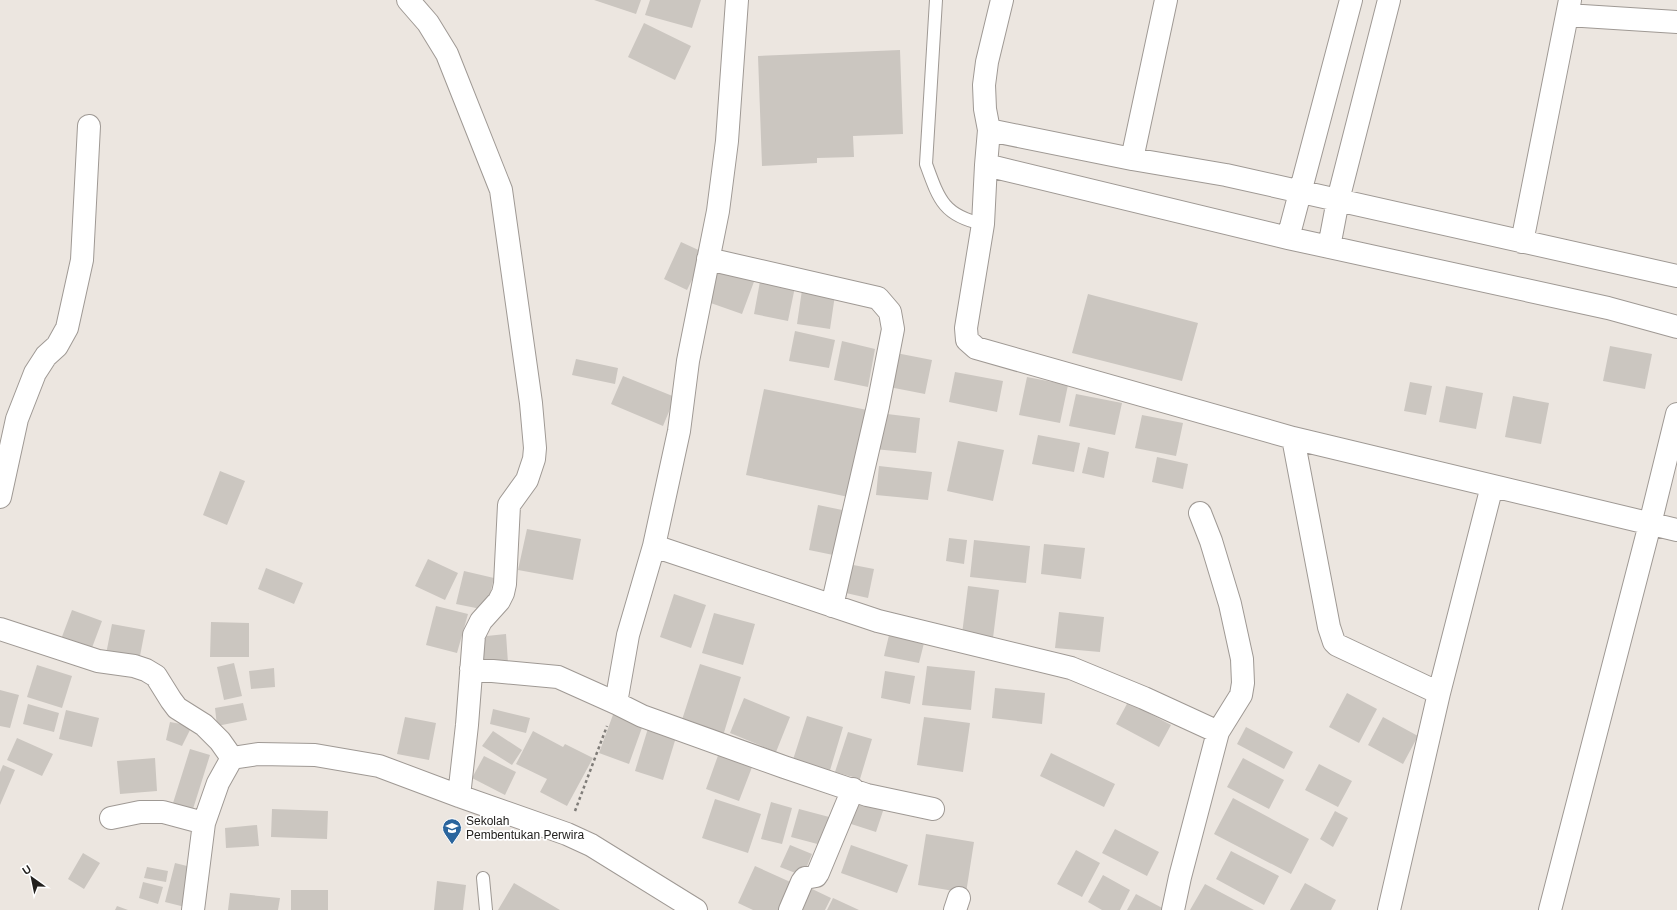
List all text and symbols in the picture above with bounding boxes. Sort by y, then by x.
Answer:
place label: Sekolah Pembentukan Perwira [466,814,584,842]
school or university icon: Sekolah Pembentukan Perwira [441,817,463,845]
north arrow [12,858,52,898]
text: U [20,862,33,877]

